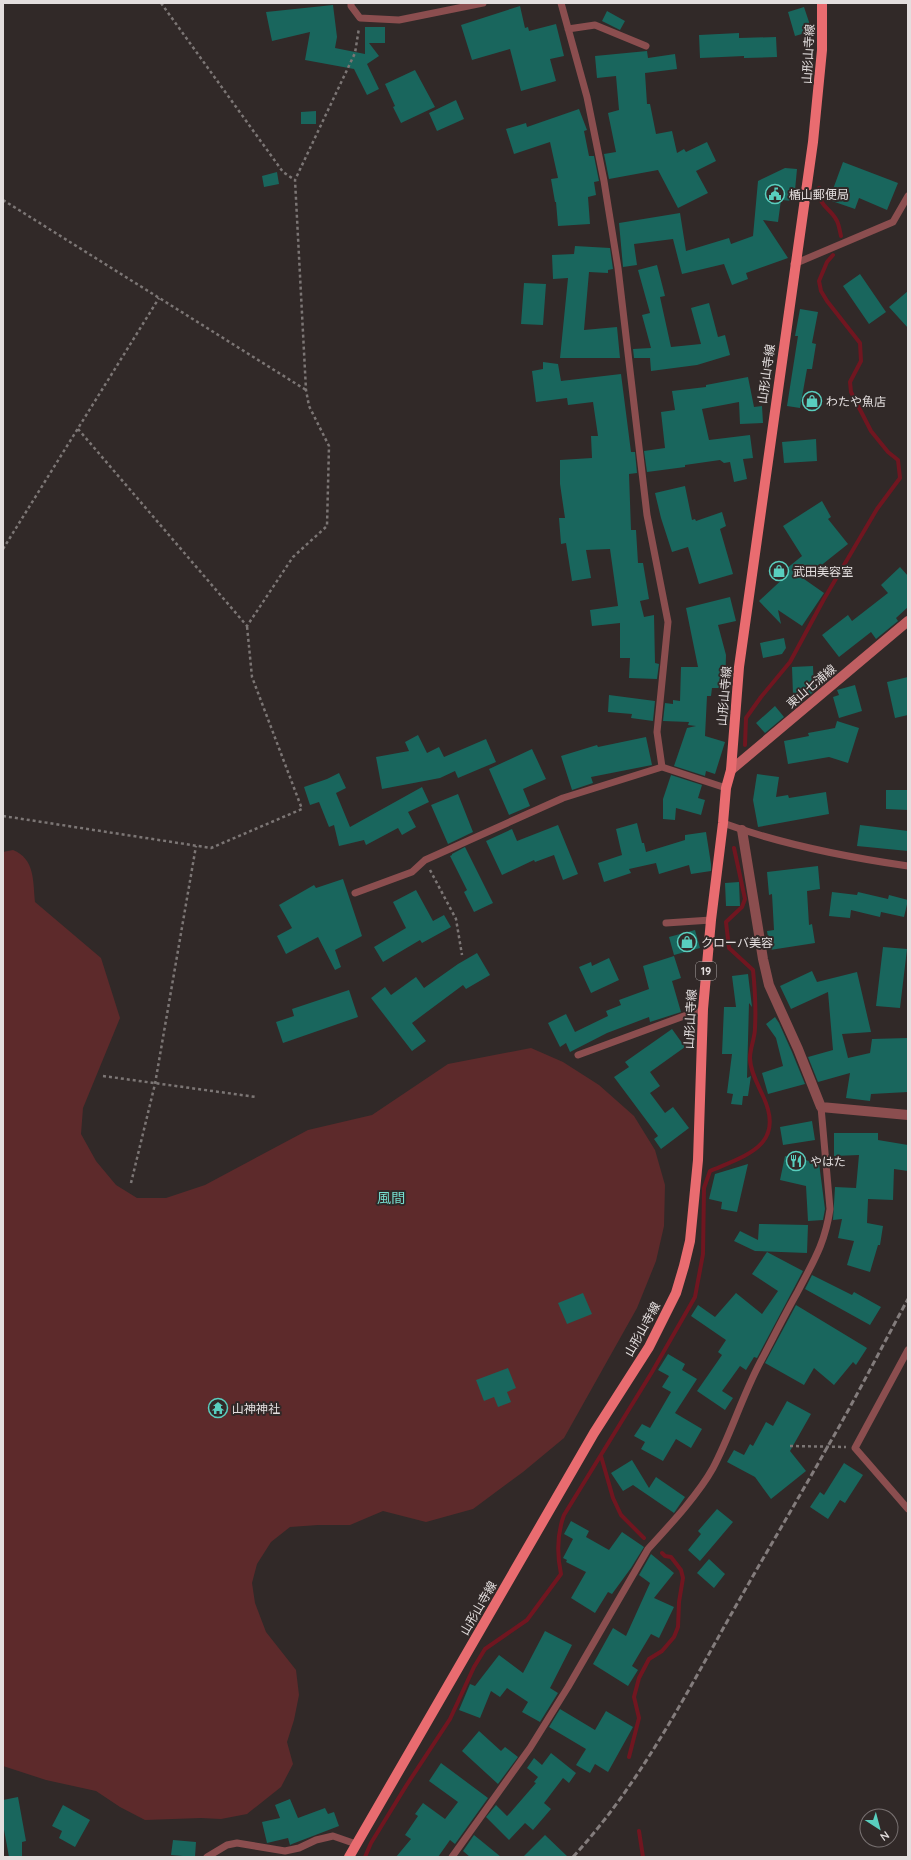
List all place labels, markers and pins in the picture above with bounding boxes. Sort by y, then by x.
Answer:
public building icon: 楯山郵便局 [764,183,786,205]
place label: 楯山郵便局 [789,187,849,202]
shop icon: わたや魚店 [801,390,823,412]
place label: わたや魚店 [826,394,886,409]
shop icon: 武田美容室 [768,560,790,582]
place label: 武田美容室 [793,564,853,579]
shop icon: クローバ美容 [676,931,698,953]
place label: クローバ美容 [701,935,773,950]
restaurant icon: やはた [785,1150,807,1172]
place label: やはた [810,1154,846,1169]
temple icon: 山神神社 [207,1397,229,1419]
place label: 山神神社 [232,1401,280,1416]

